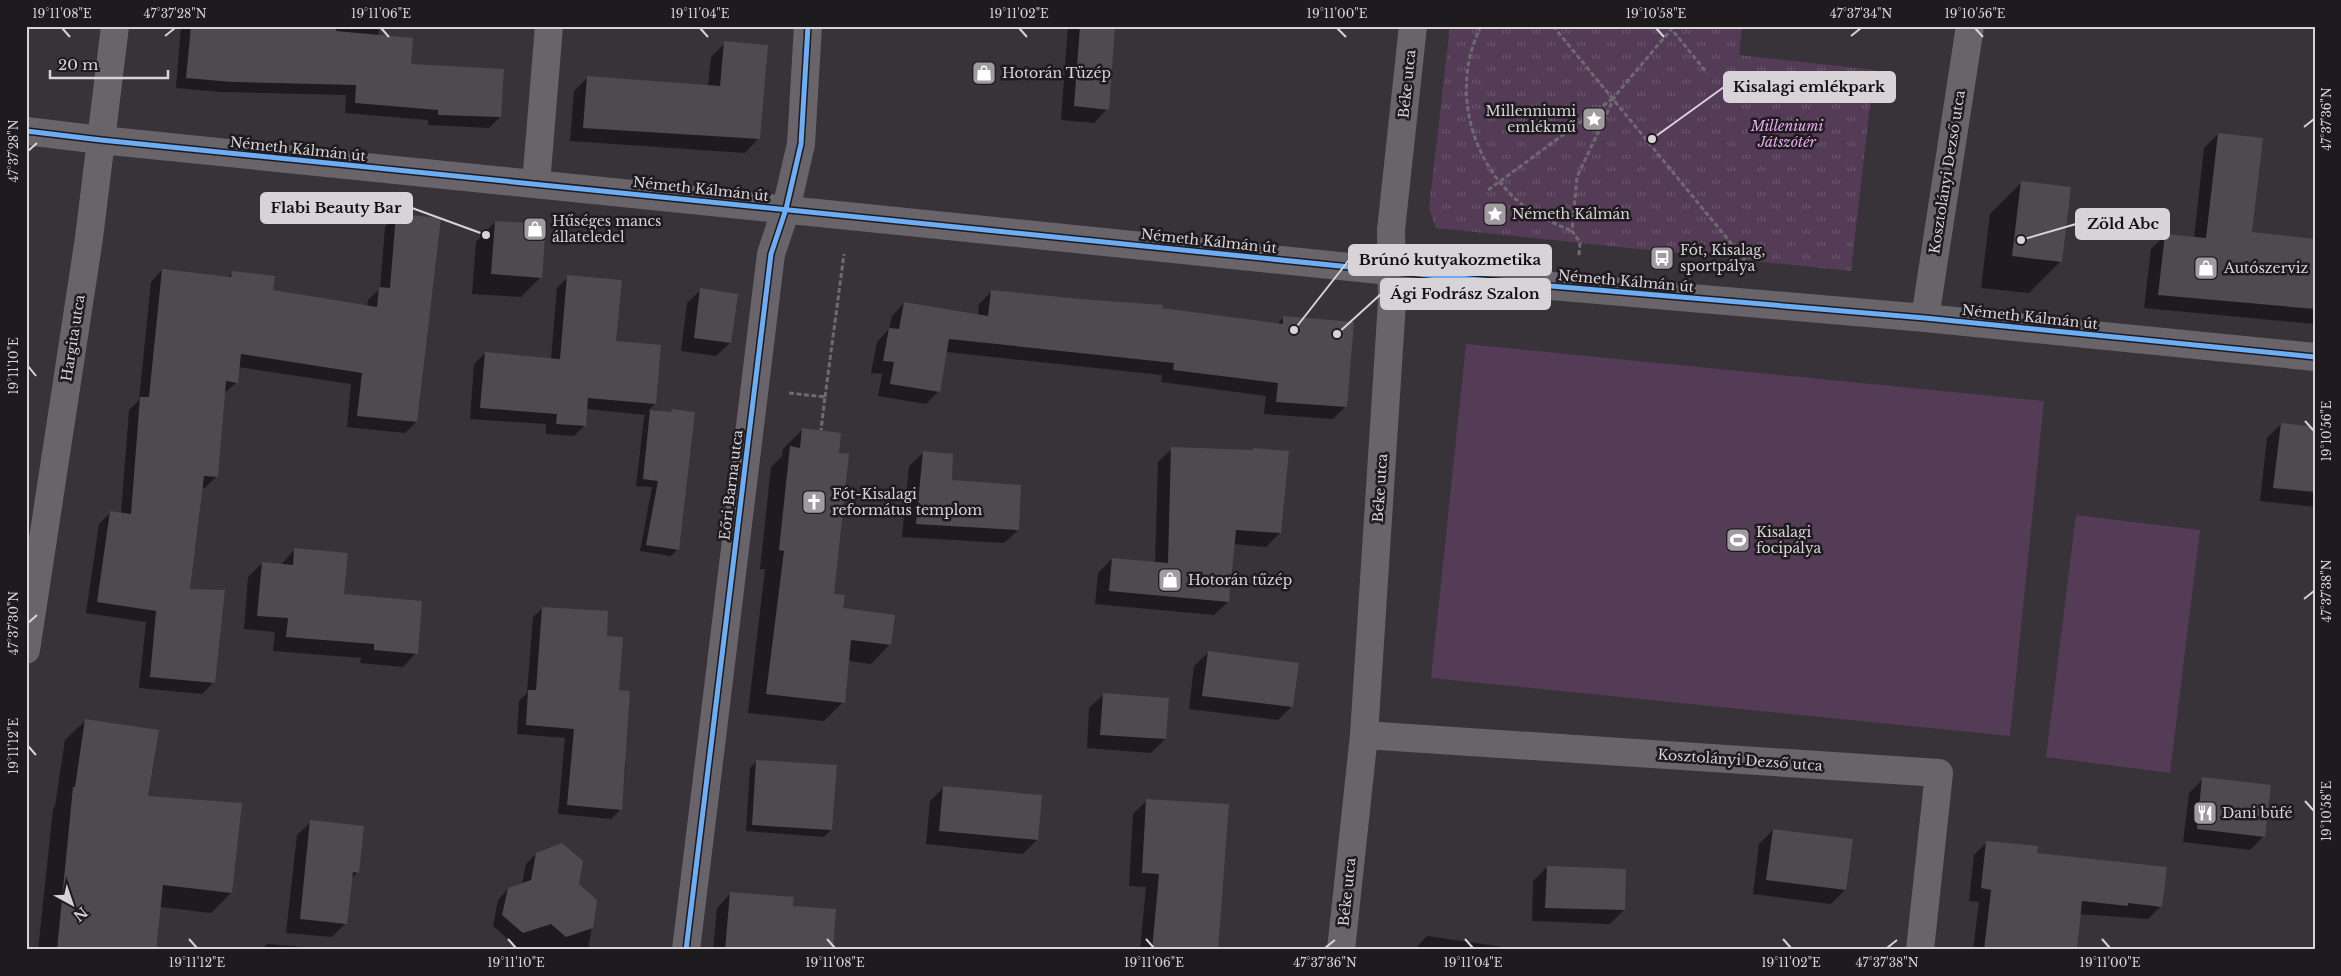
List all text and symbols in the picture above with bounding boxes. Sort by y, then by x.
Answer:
text: 19°11'08"E [32,6,92,21]
text: 47°37'28"N [143,6,207,21]
text: 19°11'06"E [351,6,411,21]
text: 19°11'04"E [670,6,730,21]
text: 19°11'02"E [989,6,1049,21]
text: 19°11'00"E [1307,6,1368,21]
text: 19°10'58"E [1626,6,1687,21]
text: 47°37'34"N [1830,6,1892,21]
text: 19°10'56"E [1944,6,2006,21]
scale bar [50,48,168,80]
street label: Béke utca [1394,49,1420,119]
text: 20 m [58,55,98,74]
shop icon: Hotorán Tüzép [971,60,997,86]
place label: Hotorán Tüzép [1002,64,1111,82]
callout: Kisalagi emlékpark [1724,72,1895,102]
text: Kisalagi emlékpark [1733,77,1886,96]
text: 47°37'36"N [2319,87,2334,151]
street label: Kosztolányi Dezső utca [1925,89,1969,255]
place label: Millenniumi emlékmű [1486,102,1577,136]
place icon: Millenniumi emlékmű [1581,106,1607,132]
park label: Milleniumi Játszótér [1750,117,1824,151]
text: 47°37'28"N [6,119,21,183]
street label: Németh Kálmán út [229,133,368,165]
street label: Németh Kálmán út [632,173,771,205]
callout: Flabi Beauty Bar [261,193,412,223]
text: Flabi Beauty Bar [271,198,402,217]
place icon: Németh Kálmán [1482,201,1508,227]
place label: Németh Kálmán [1512,205,1630,223]
callout: Zöld Abc [2076,209,2169,239]
place label: Hűséges mancs állateledel [552,212,661,246]
text: Zöld Abc [2087,214,2159,233]
shop icon: Hűséges mancs állateledel [522,216,548,242]
street label: Németh Kálmán út [1140,225,1279,257]
place label: Fót, Kisalag, sportpálya [1680,241,1765,275]
callout: Brúnó kutyakozmetika [1349,245,1551,275]
bus stop icon: Fót, Kisalag, sportpálya [1649,245,1675,271]
text: Brúnó kutyakozmetika [1359,250,1542,269]
shop icon: Autószerviz [2193,255,2219,281]
place label: Autószerviz [2223,259,2309,277]
street label: Németh Kálmán út [1557,266,1696,296]
callout: Ági Fodrász Szalon [1381,279,1550,309]
text: Ági Fodrász Szalon [1389,284,1540,303]
street label: Hargita utca [57,293,89,383]
street label: Németh Kálmán út [1961,301,2100,333]
text: 19°11'10"E [6,337,21,395]
text: 19°10'56"E [2319,400,2334,462]
street label: Eőri Barna utca [715,429,747,541]
street label: Béke utca [1369,453,1391,523]
place label: Fót-Kisalagi református templom [832,485,982,519]
church icon: Fót-Kisalagi református templom [801,489,827,515]
place label: Kisalagi focipálya [1756,523,1822,557]
sports icon: Kisalagi focipálya [1725,527,1751,553]
text: 47°37'38"N [2319,559,2334,623]
shop icon: Hotorán tűzép [1157,567,1183,593]
place label: Hotorán tűzép [1188,571,1292,589]
text: 47°37'30"N [6,591,21,655]
text: 19°11'12"E [6,718,21,774]
street label: Kosztolányi Dezső utca [1657,745,1823,775]
text: 19°10'58"E [2319,780,2334,841]
restaurant icon: Dani büfé [2192,800,2218,826]
place label: Dani büfé [2222,804,2293,822]
street label: Béke utca [1334,857,1360,927]
north arrow [48,878,98,928]
text: N [70,903,91,925]
text: 19°11'12"E [169,955,225,970]
text: 19°11'10"E [487,955,545,970]
text: 19°11'08"E [805,955,865,970]
text: 19°11'06"E [1124,955,1184,970]
text: 47°37'36"N [1293,955,1357,970]
text: 19°11'04"E [1443,955,1503,970]
text: 19°11'02"E [1761,955,1821,970]
text: 47°37'38"N [1855,955,1919,970]
text: 19°11'00"E [2080,955,2141,970]

